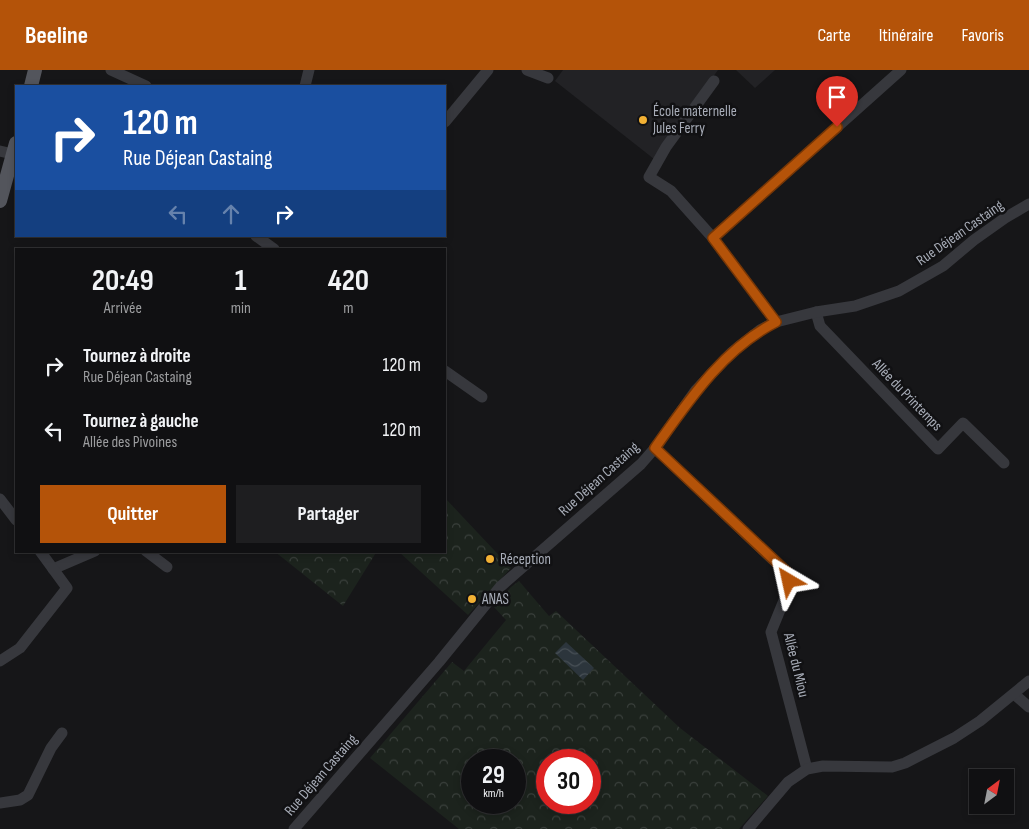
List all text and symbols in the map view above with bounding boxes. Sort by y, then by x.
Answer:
text: Beeline [25,21,88,50]
text: Carte [817,25,851,46]
text: Itinéraire [879,25,933,46]
text: Favoris [961,25,1004,46]
pin [816,76,858,127]
icon: arrive [823,83,851,111]
text: 120 m [123,102,198,145]
place label: École maternelle Jules Ferry [652,102,737,138]
icon: right [40,105,105,170]
marker: École maternelle Jules Ferry [637,114,649,126]
text: Rue Déjean Castaing [123,145,273,172]
street label: Rue Déjean Castaing [913,196,1007,270]
icon: left [164,200,192,228]
icon: ahead [217,200,245,228]
icon: right [270,200,298,228]
text: 20:49 [92,263,154,299]
text: 1 [235,263,247,299]
text: 420 [328,263,369,299]
text: Arrivée [104,299,142,318]
text: min [231,299,251,318]
text: m [343,299,354,318]
text: Tournez à droite [83,345,191,368]
icon: right [40,352,68,380]
text: 120 m [383,354,421,377]
street label: Allée du Printemps [867,354,946,435]
text: Rue Déjean Castaing [83,368,192,387]
text: Tournez à gauche [83,410,199,433]
icon: left [40,417,68,445]
text: 120 m [383,419,421,442]
text: Allée des Pivoines [83,433,177,452]
street label: Rue Déjean Castaing [555,438,643,520]
button: Quitter [40,485,226,543]
button: Partager [236,485,421,543]
place label: Réception [500,550,551,569]
marker: Réception [484,553,496,565]
position arrow [762,554,814,606]
place label: ANAS [481,590,509,609]
marker: ANAS [466,593,478,605]
street label: Allée du Miou [779,630,813,699]
street label: Rue Déjean Castaing [280,730,362,820]
speed limit sign: 30 [536,749,601,814]
text: 29 [482,760,505,791]
north arrow [969,769,1014,814]
map controls [969,769,1014,814]
text: km/h [483,786,504,801]

